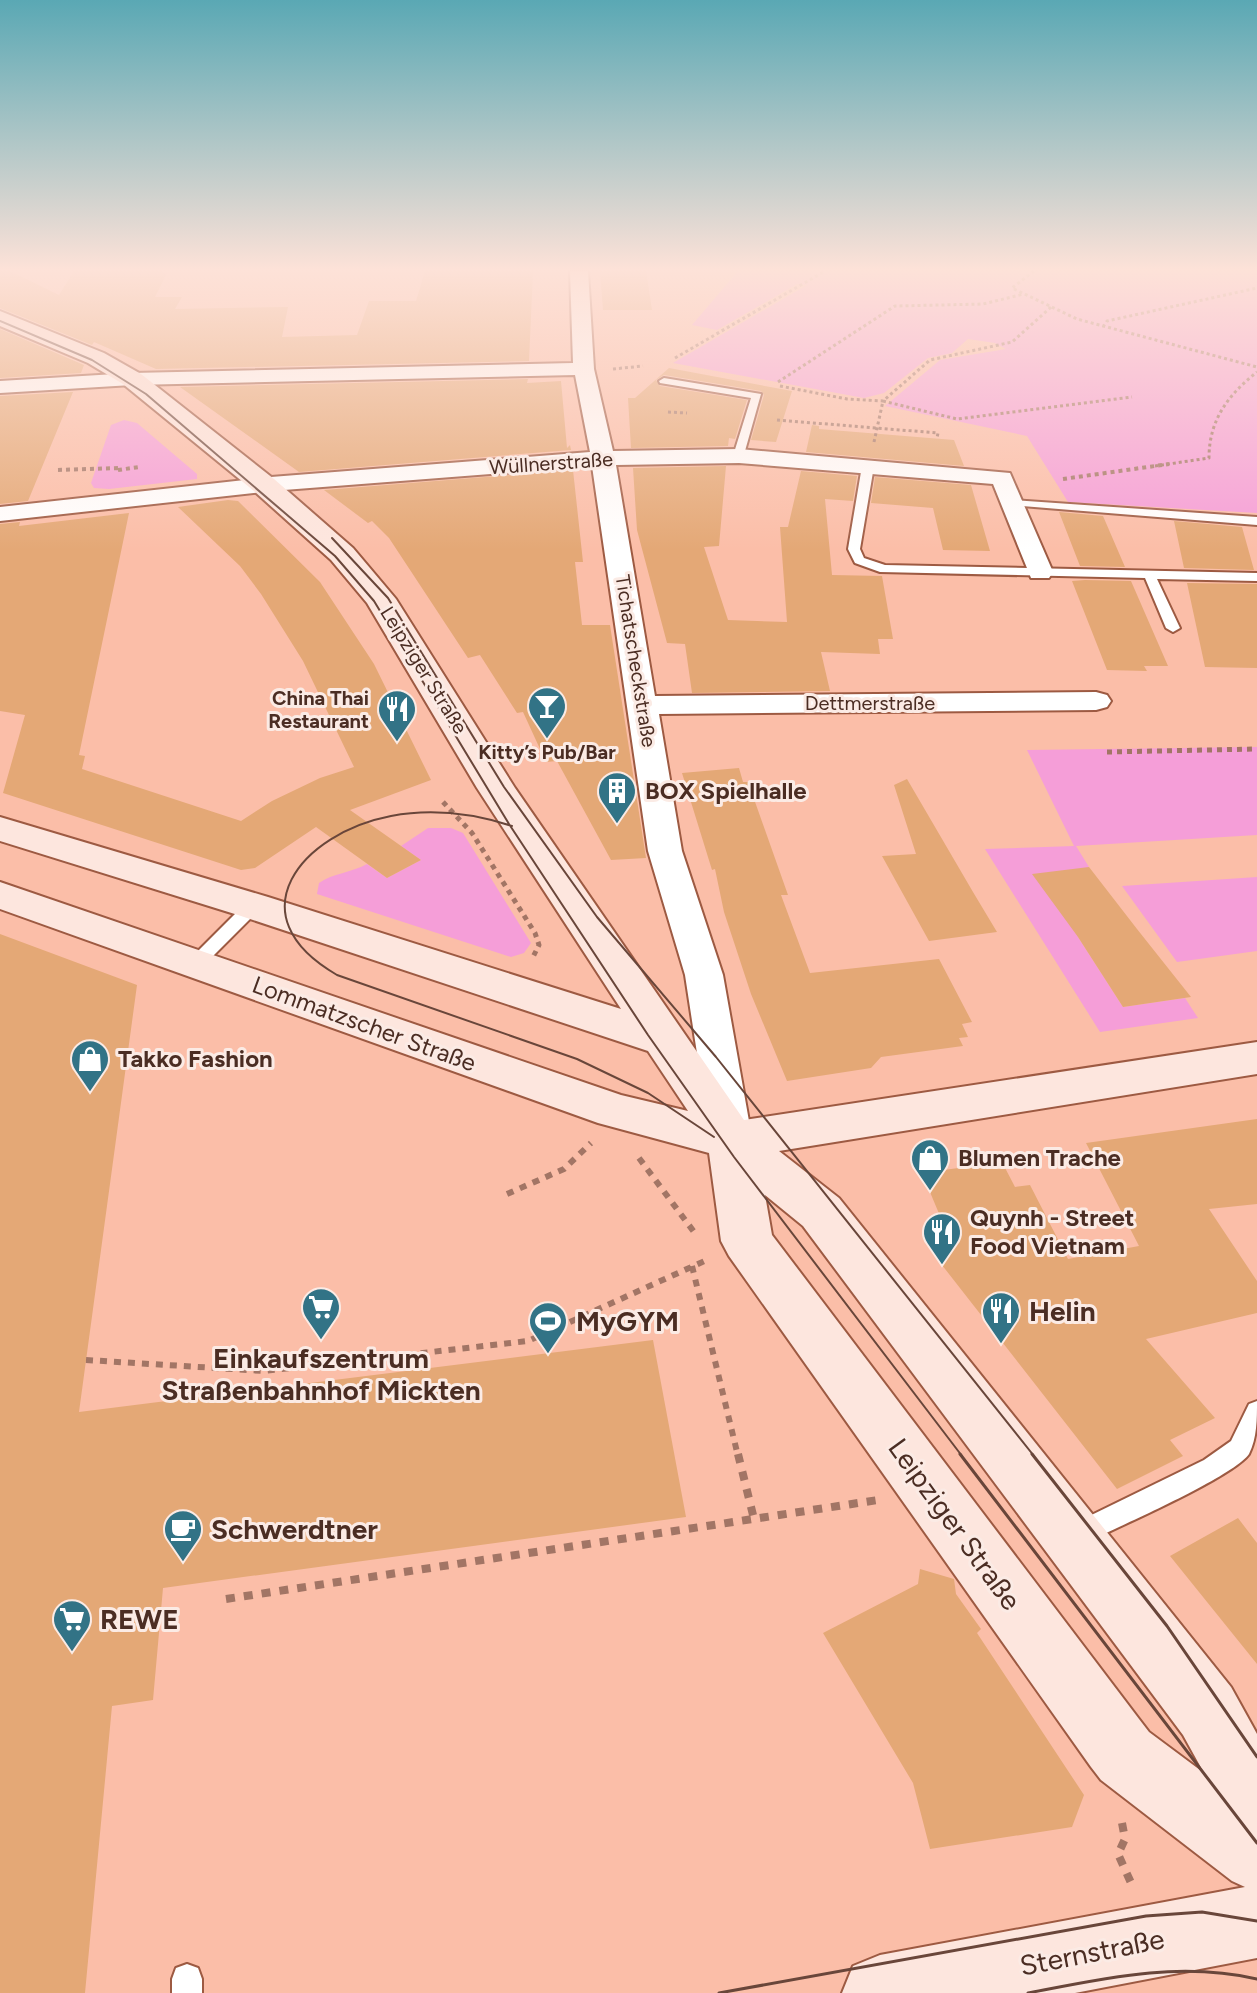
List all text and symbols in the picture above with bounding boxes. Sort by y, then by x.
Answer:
street label: Wüllnerstraße [488,447,614,479]
street label: Tichatscheckstraße [611,573,661,749]
street label: Leipziger Straße [375,602,473,738]
bar icon: Kitty’s Pub/Bar [526,685,568,740]
place label: China Thai Restaurant [268,686,369,733]
restaurant icon: China Thai Restaurant [376,688,418,743]
street label: Dettmerstraße [805,691,935,715]
place label: Kitty’s Pub/Bar [478,740,616,764]
building icon: BOX Spielhalle [596,770,638,825]
place label: BOX Spielhalle [645,776,807,805]
street label: Lommatzscher Straße [248,970,480,1077]
shop icon: Takko Fashion [69,1038,111,1093]
place label: Takko Fashion [118,1044,273,1073]
shop icon: Blumen Trache [909,1137,951,1192]
place label: Blumen Trache [958,1143,1121,1172]
place label: Quynh - Street Food Vietnam [970,1203,1134,1260]
restaurant icon: Quynh - Street Food Vietnam [921,1211,963,1266]
supermarket icon: Einkaufszentrum Straßenbahnhof Mickten [300,1286,342,1341]
restaurant icon: Helin [980,1290,1022,1345]
place label: Helin [1029,1294,1096,1328]
sports icon: MyGYM [527,1300,569,1355]
place label: MyGYM [576,1304,679,1338]
place label: Einkaufszentrum Straßenbahnhof Mickten [161,1341,481,1407]
street label: Leipziger Straße [881,1432,1029,1616]
cafe icon: Schwerdtner [162,1508,204,1563]
place label: Schwerdtner [211,1512,378,1546]
supermarket icon: REWE [51,1598,93,1653]
place label: REWE [100,1602,179,1636]
street label: Sternstraße [1017,1921,1167,1983]

